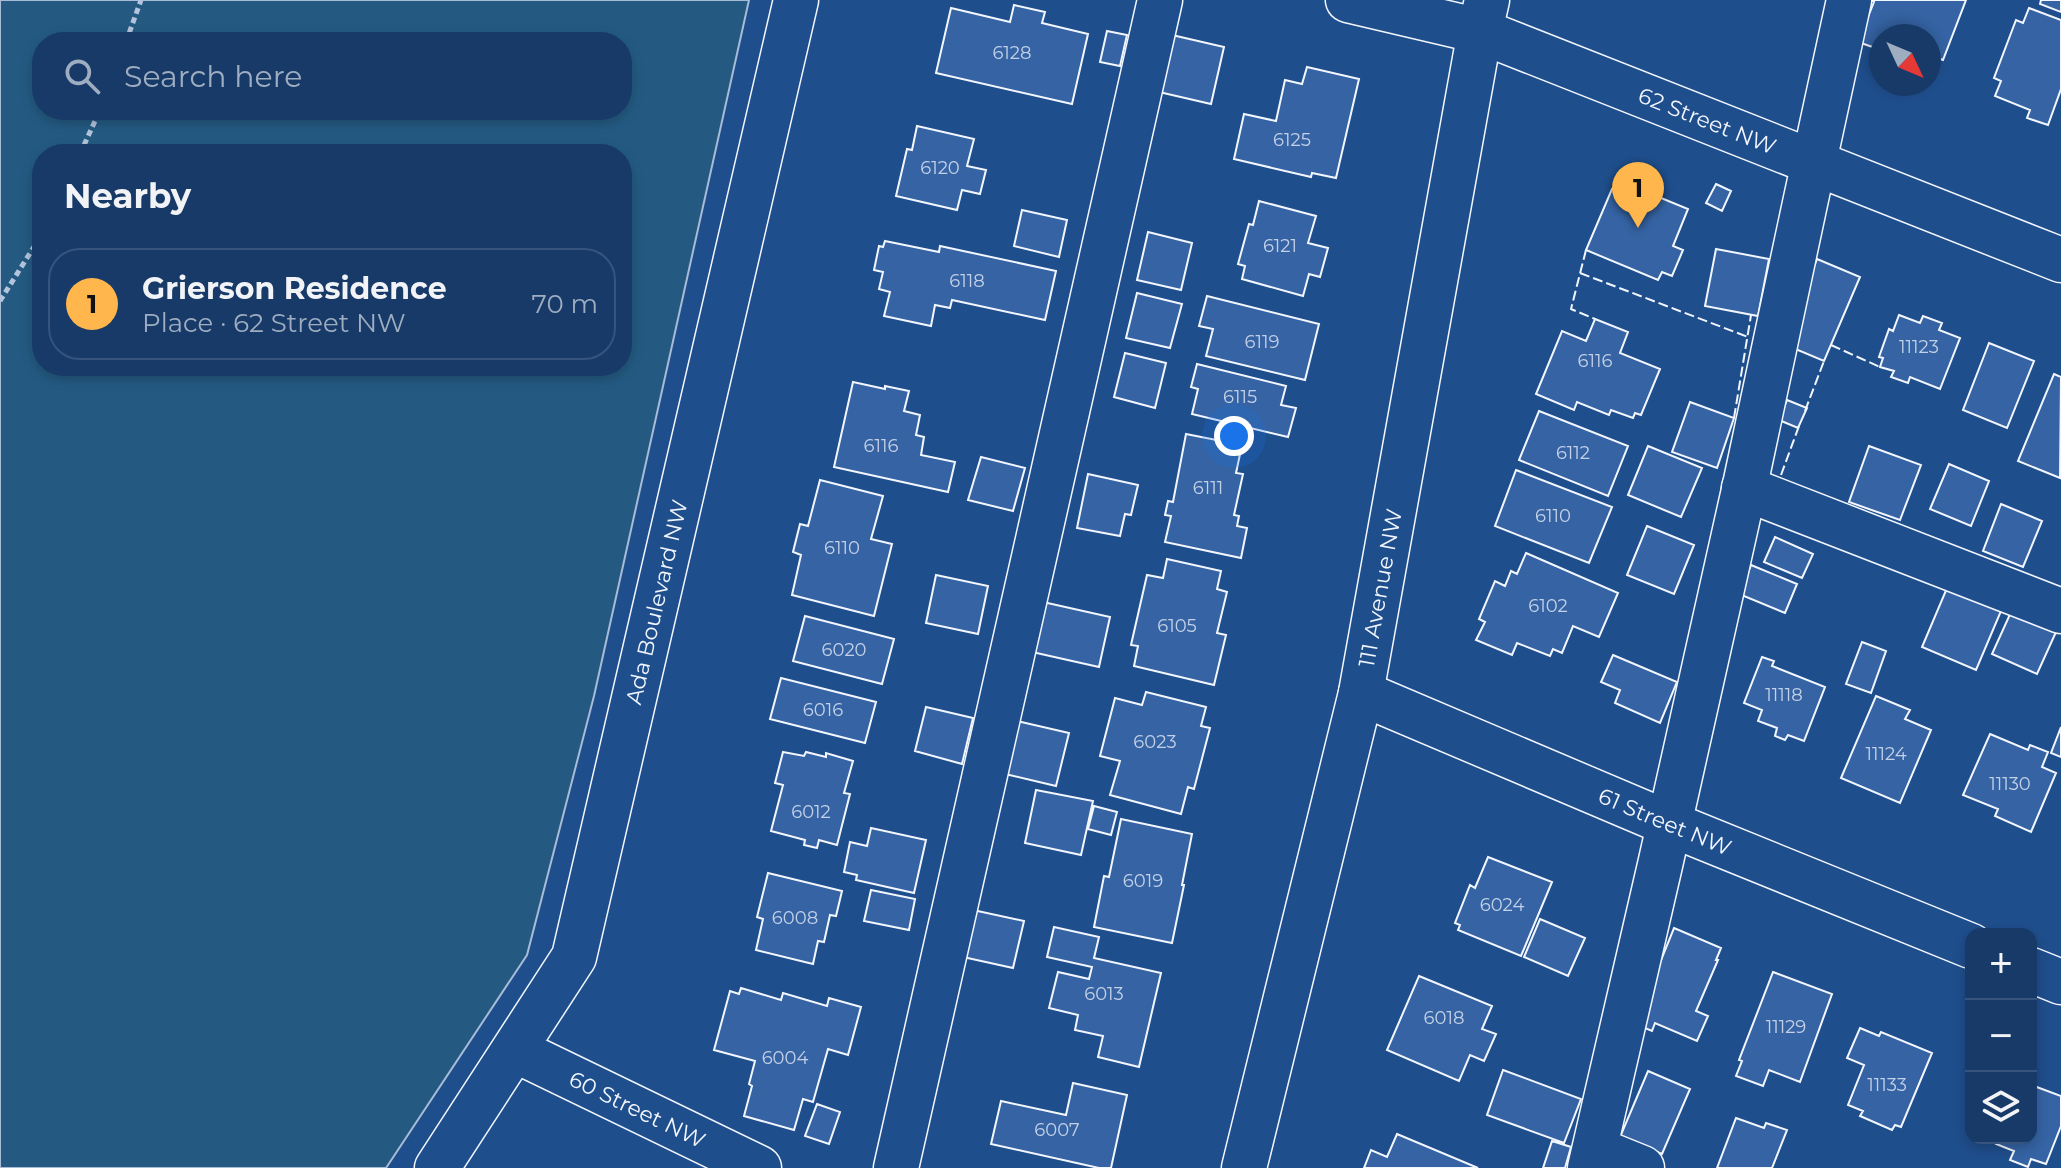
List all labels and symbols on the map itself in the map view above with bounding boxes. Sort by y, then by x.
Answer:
north arrow [1869,24,1941,96]
house number: 6128 [992,42,1032,64]
street label: 62 Street NW [1634,82,1780,160]
house number: 6125 [1273,129,1311,151]
house number: 6120 [920,157,960,179]
pin: 1 [1612,162,1664,228]
house number: 6121 [1263,235,1297,257]
house number: 6118 [949,270,985,292]
house number: 6119 [1245,331,1279,353]
house number: 11123 [1899,336,1939,358]
house number: 6116 [1578,350,1612,372]
house number: 6115 [1223,386,1257,408]
your location [1214,416,1254,456]
house number: 6116 [864,435,898,457]
house number: 6112 [1556,442,1590,464]
house number: 6111 [1193,477,1223,499]
street label: Ada Boulevard NW [620,497,694,707]
house number: 6110 [1535,505,1571,527]
street label: 111 Avenue NW [1353,507,1408,669]
house number: 6110 [824,537,860,559]
house number: 6102 [1528,595,1568,617]
house number: 6105 [1157,615,1197,637]
house number: 6020 [822,639,866,661]
house number: 11118 [1765,684,1803,706]
house number: 6016 [803,699,843,721]
house number: 6023 [1133,731,1177,753]
house number: 11124 [1865,743,1907,765]
house number: 11130 [1989,773,2031,795]
street label: 61 Street NW [1594,782,1735,861]
house number: 6012 [791,801,831,823]
house number: 6019 [1123,870,1163,892]
house number: 6024 [1480,894,1524,916]
house number: 6008 [772,907,818,929]
house number: 6013 [1084,983,1124,1005]
house number: 6018 [1424,1007,1464,1029]
house number: 11129 [1766,1016,1806,1038]
house number: 6004 [762,1047,808,1069]
street label: 60 Street NW [565,1065,710,1154]
house number: 11133 [1867,1074,1907,1096]
house number: 6007 [1034,1119,1080,1141]

